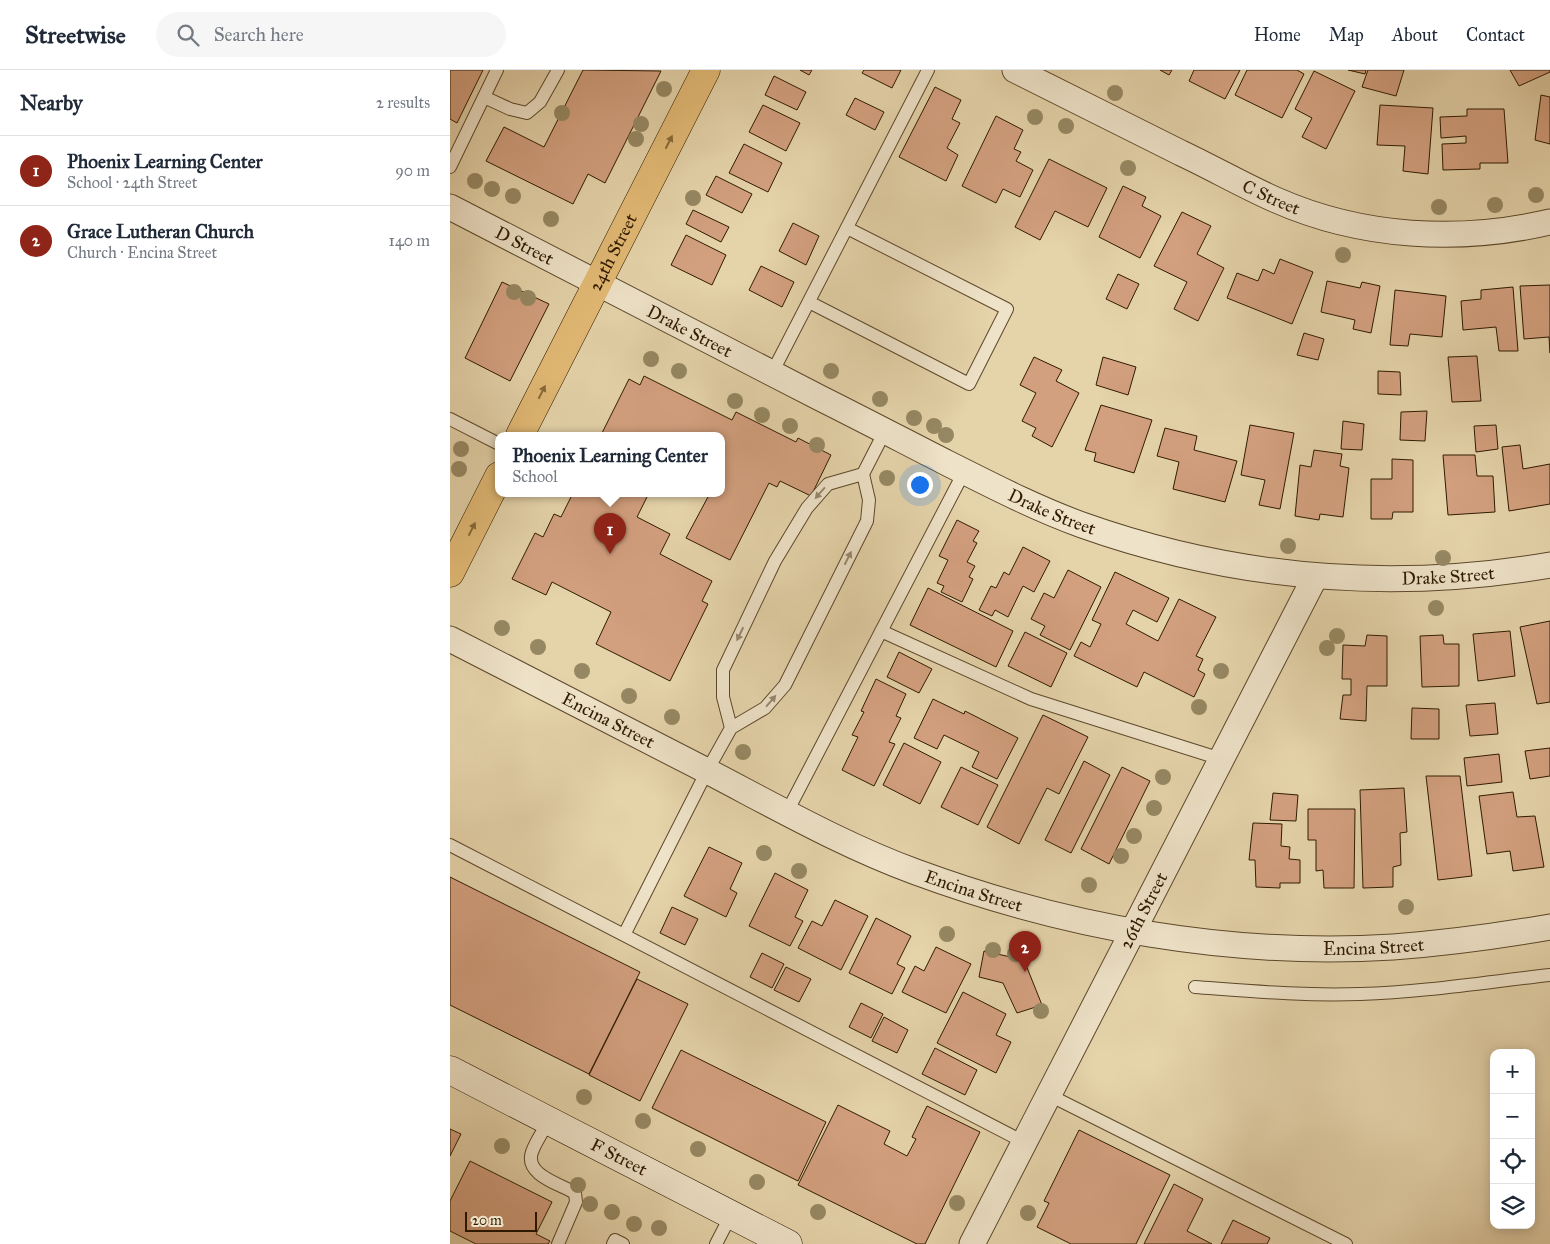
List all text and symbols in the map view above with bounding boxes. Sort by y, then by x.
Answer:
search box [156,12,506,57]
text: Streetwise [25,20,126,50]
icon: search [174,21,202,49]
text: Search here [214,23,304,46]
text: Home [1254,24,1301,46]
text: Map [1329,24,1364,46]
text: About [1392,24,1438,46]
text: Contact [1466,24,1525,46]
text: Nearby [20,90,83,116]
text: 2 results [376,93,430,112]
one-way arrow [665,135,673,149]
text: Phoenix Learning Center [67,150,263,173]
text: 1 [33,161,39,180]
text: 90 m [395,161,430,180]
text: School · 24th Street [67,173,197,192]
street label: C Street [1239,175,1304,220]
street label: 24th Street [584,209,642,295]
text: Grace Lutheran Church [67,220,254,243]
street label: D Street [492,222,558,270]
text: 2 [32,231,40,250]
text: 140 m [389,231,430,250]
text: Church · Encina Street [67,243,217,262]
street label: Drake Street [643,300,737,363]
one-way arrow [538,385,546,399]
popup [495,432,725,497]
text: Phoenix Learning Center [512,444,708,467]
text: School [512,467,558,486]
your location [907,472,933,498]
street label: Drake Street [1005,484,1099,540]
one-way arrow [814,487,825,500]
pin: 1 [594,513,626,554]
one-way arrow [468,522,476,537]
one-way arrow [844,551,853,566]
street label: Drake Street [1401,562,1496,590]
one-way arrow [736,627,744,641]
street label: Encina Street [558,687,659,753]
one-way arrow [766,694,777,707]
street label: Encina Street [922,865,1026,917]
street label: 26th Street [1115,868,1173,953]
pin: 2 [1009,931,1041,972]
street label: Encina Street [1323,933,1426,960]
map controls [1490,1049,1535,1229]
button: + [1490,1049,1535,1094]
button: − [1490,1094,1535,1139]
street label: F Street [587,1133,651,1181]
button: locate [1490,1139,1535,1184]
button: layers [1490,1184,1535,1229]
scale bar [465,1209,538,1232]
text: 20 m [472,1212,502,1229]

